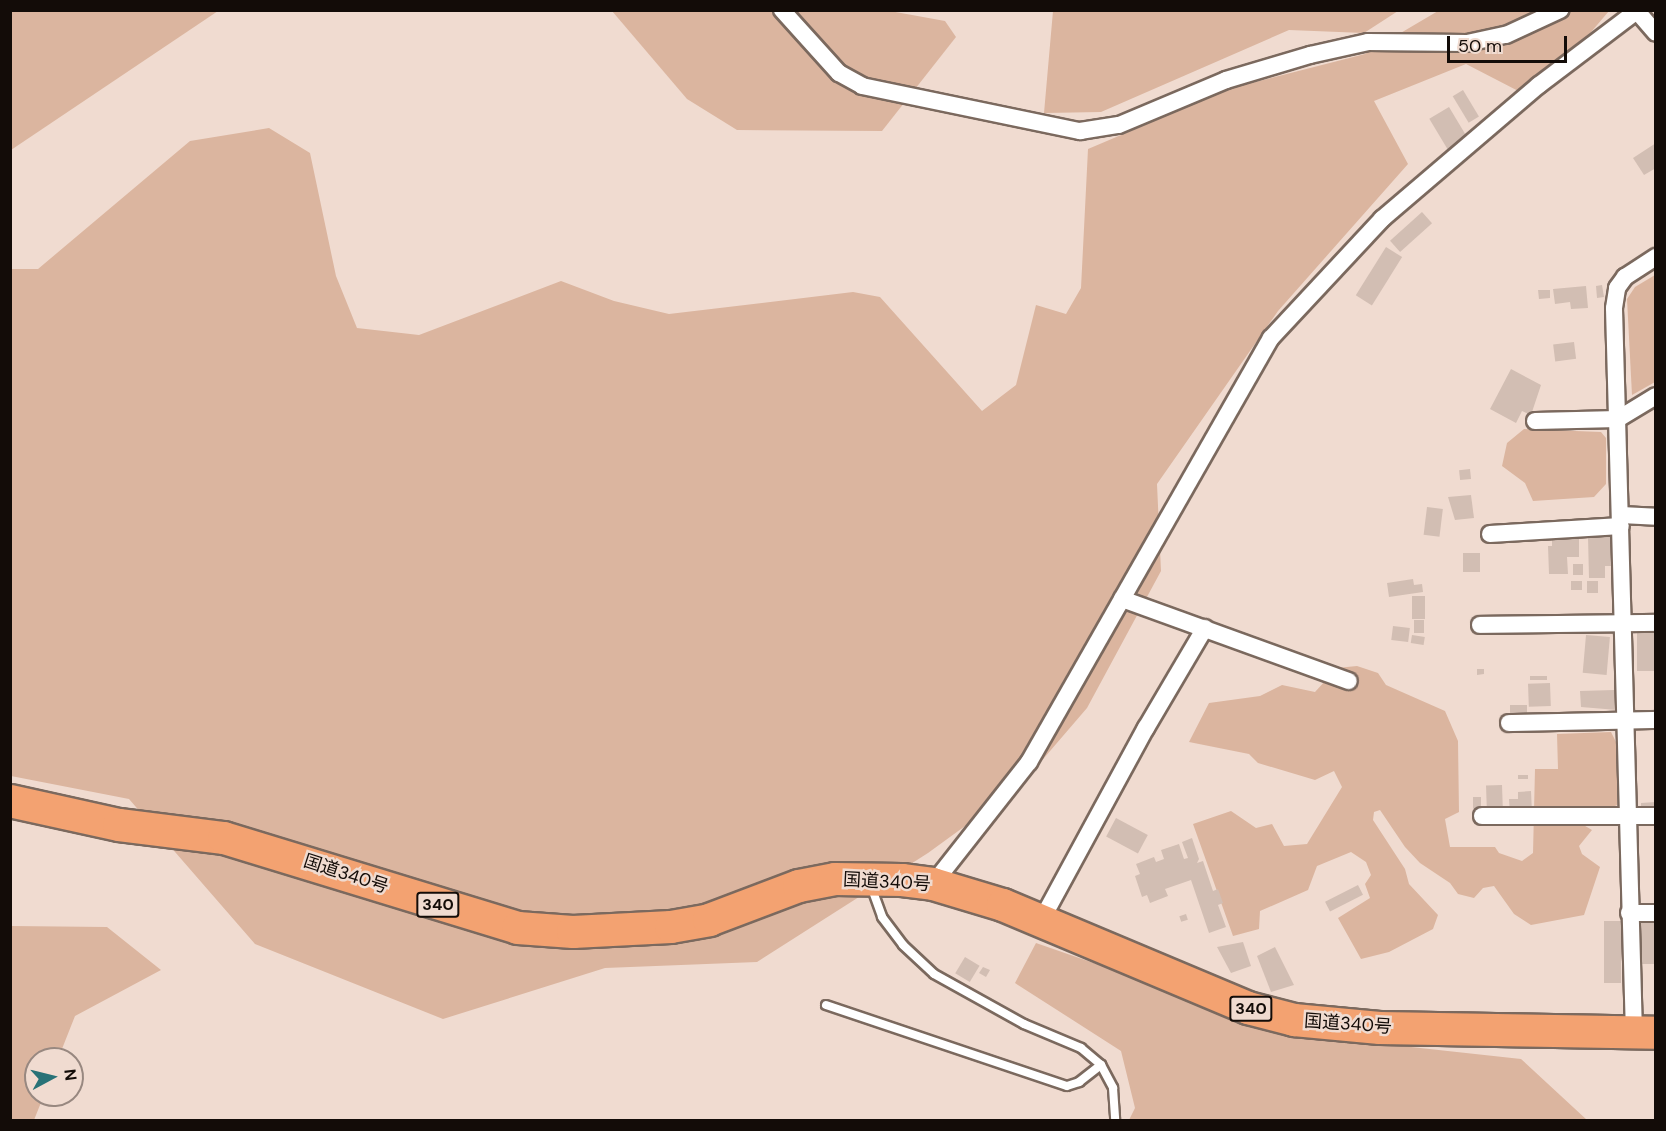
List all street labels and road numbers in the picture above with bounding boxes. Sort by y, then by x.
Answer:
street label: 国道340号 [301,850,391,898]
street label: 国道340号 [843,869,931,895]
road number: 340 [416,892,460,918]
road number: 340 [1228,996,1274,1022]
street label: 国道340号 [1303,1010,1393,1038]

